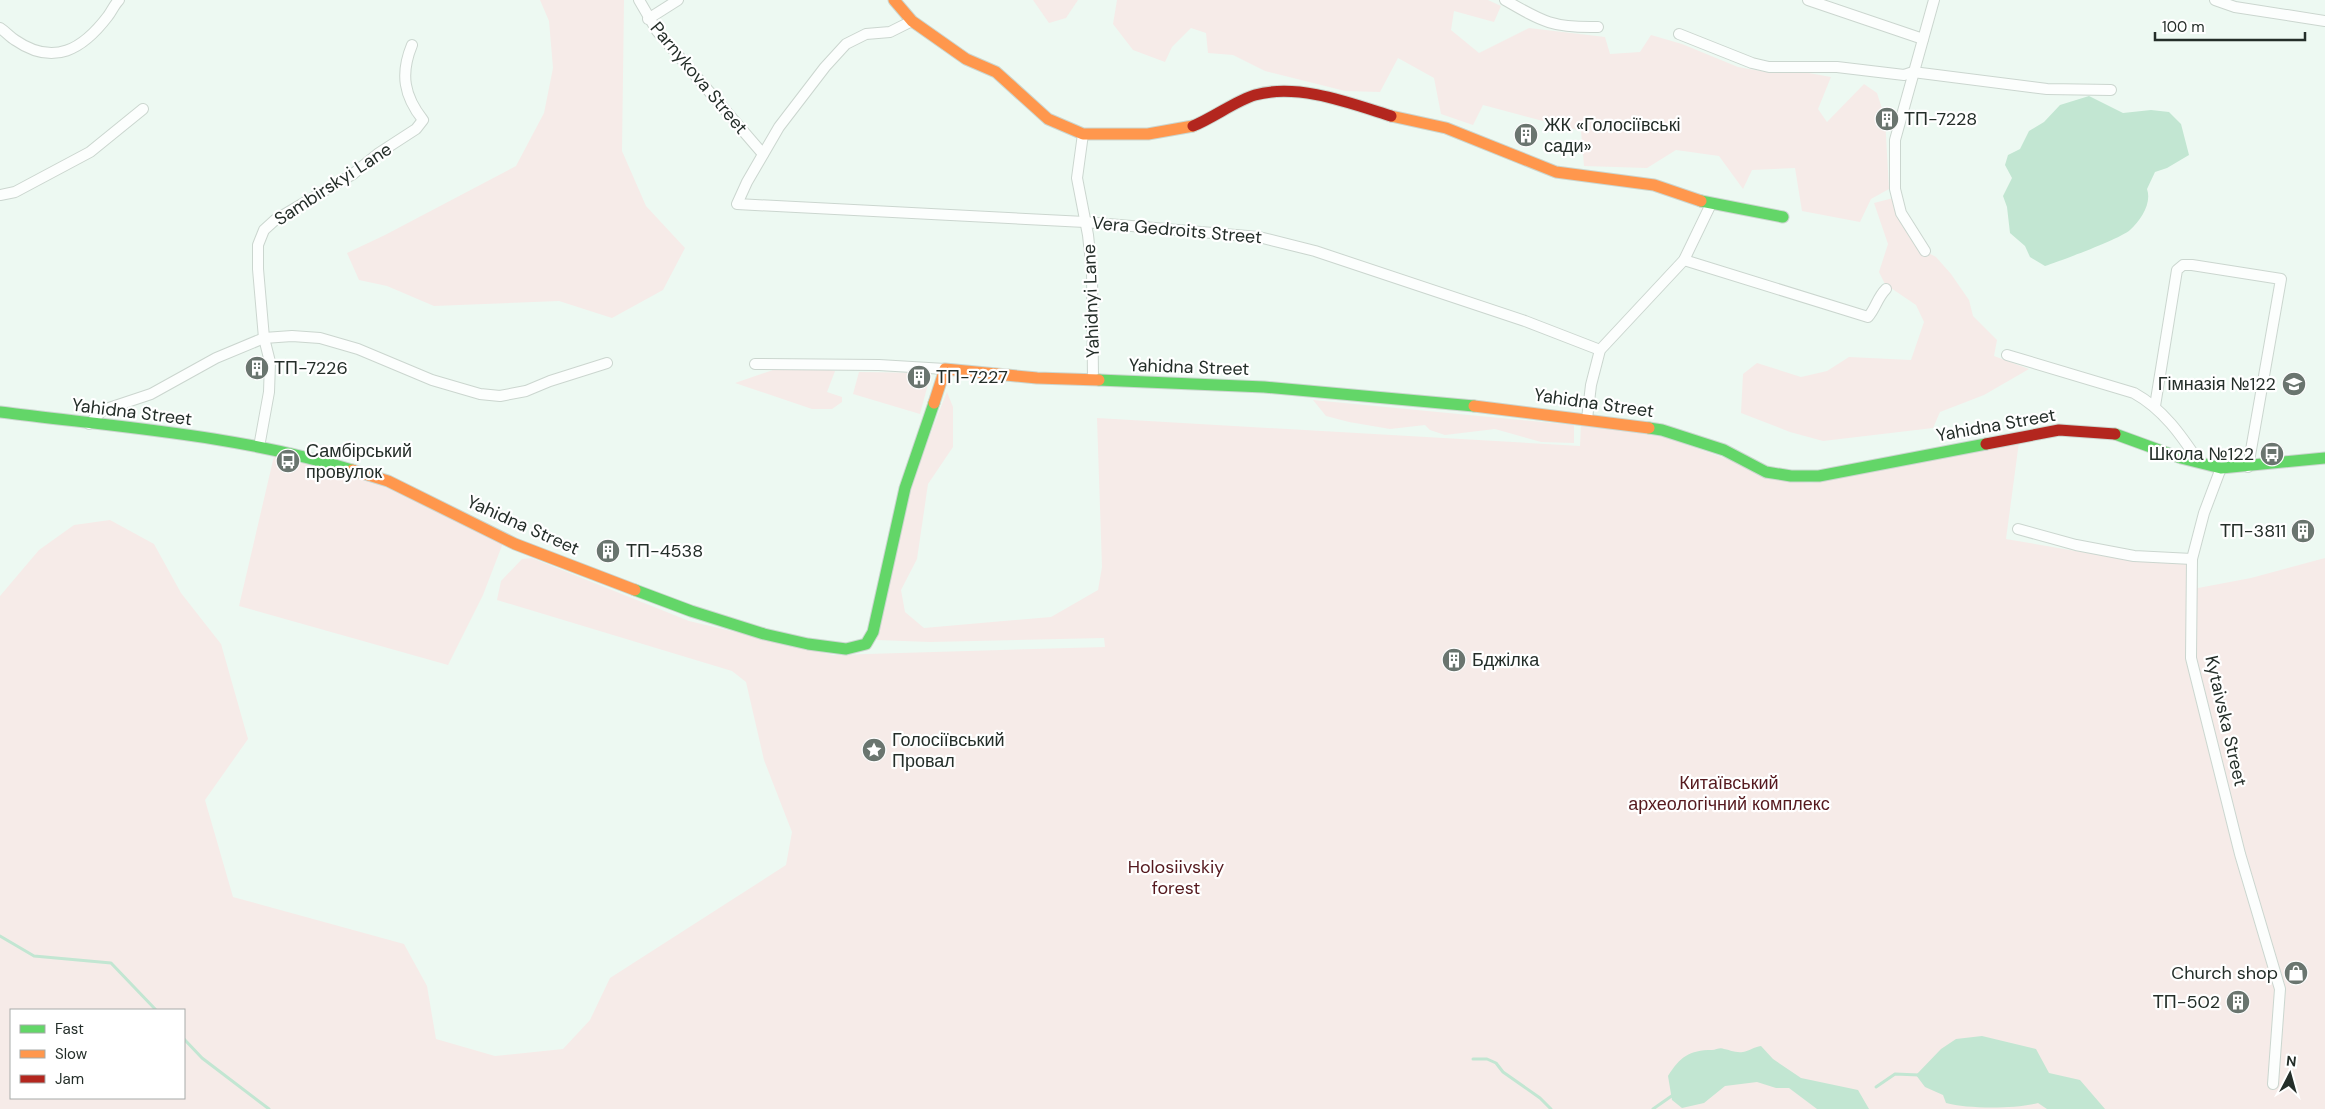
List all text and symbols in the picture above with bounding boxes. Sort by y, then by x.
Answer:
scale bar [2155,10,2305,42]
street label: Parnykova Street [645,17,753,139]
text: 100 m [2162,17,2205,37]
building icon: ТП-7228 [1874,106,1900,132]
place label: ТП-7228 [1904,107,1977,131]
place label: ЖК «Голосіївські сади» [1544,113,1681,158]
building icon: ЖК «Голосіївські сади» [1513,122,1539,148]
street label: Sambirskyi Lane [270,137,396,231]
street label: Vera Gedroits Street [1091,211,1263,249]
street label: Yahidnyi Lane [1077,244,1105,358]
street label: Yahidna Street [1128,353,1250,381]
building icon: ТП-7226 [244,355,270,381]
place label: ТП-7226 [274,356,348,380]
building icon: ТП-7227 [906,364,932,390]
place label: ТП-7227 [936,365,1008,389]
school or university icon: Гімназія №122 [2281,371,2307,397]
place label: Гімназія №122 [2158,372,2276,396]
street label: Yahidna Street [1533,383,1655,423]
street label: Yahidna Street [71,393,193,431]
street label: Yahidna Street [1934,403,2058,447]
place label: Самбірський провулок [306,439,412,484]
bus stop icon: Школа №122 [2259,441,2285,467]
place label: Школа №122 [2149,442,2254,466]
bus stop icon: Самбірський провулок [275,448,301,474]
street label: Yahidna Street [463,489,583,561]
building icon: ТП-3811 [2290,518,2316,544]
place label: ТП-3811 [2220,519,2286,543]
building icon: ТП-4538 [595,538,621,564]
place label: ТП-4538 [626,539,703,563]
building icon: Бджілка [1441,647,1467,673]
place label: Бджілка [1472,648,1540,672]
street label: Kytaivska Street [2199,653,2253,789]
place label: Голосіївський Провал [892,728,1005,773]
place icon: Голосіївський Провал [861,737,887,763]
park label: Китаївський археологічний комплекс [1628,771,1830,816]
park label: Holosiivskiy forest [1128,855,1224,900]
shop icon: Church shop [2283,960,2309,986]
place label: Church shop [2171,961,2278,985]
building icon: ТП-502 [2225,989,2251,1015]
place label: ТП-502 [2153,990,2220,1014]
legend [10,1009,185,1099]
text: Fast [55,1019,84,1039]
text: Slow [55,1044,88,1064]
north arrow [2265,1049,2315,1099]
text: N [2285,1052,2297,1071]
text: Jam [55,1069,84,1089]

